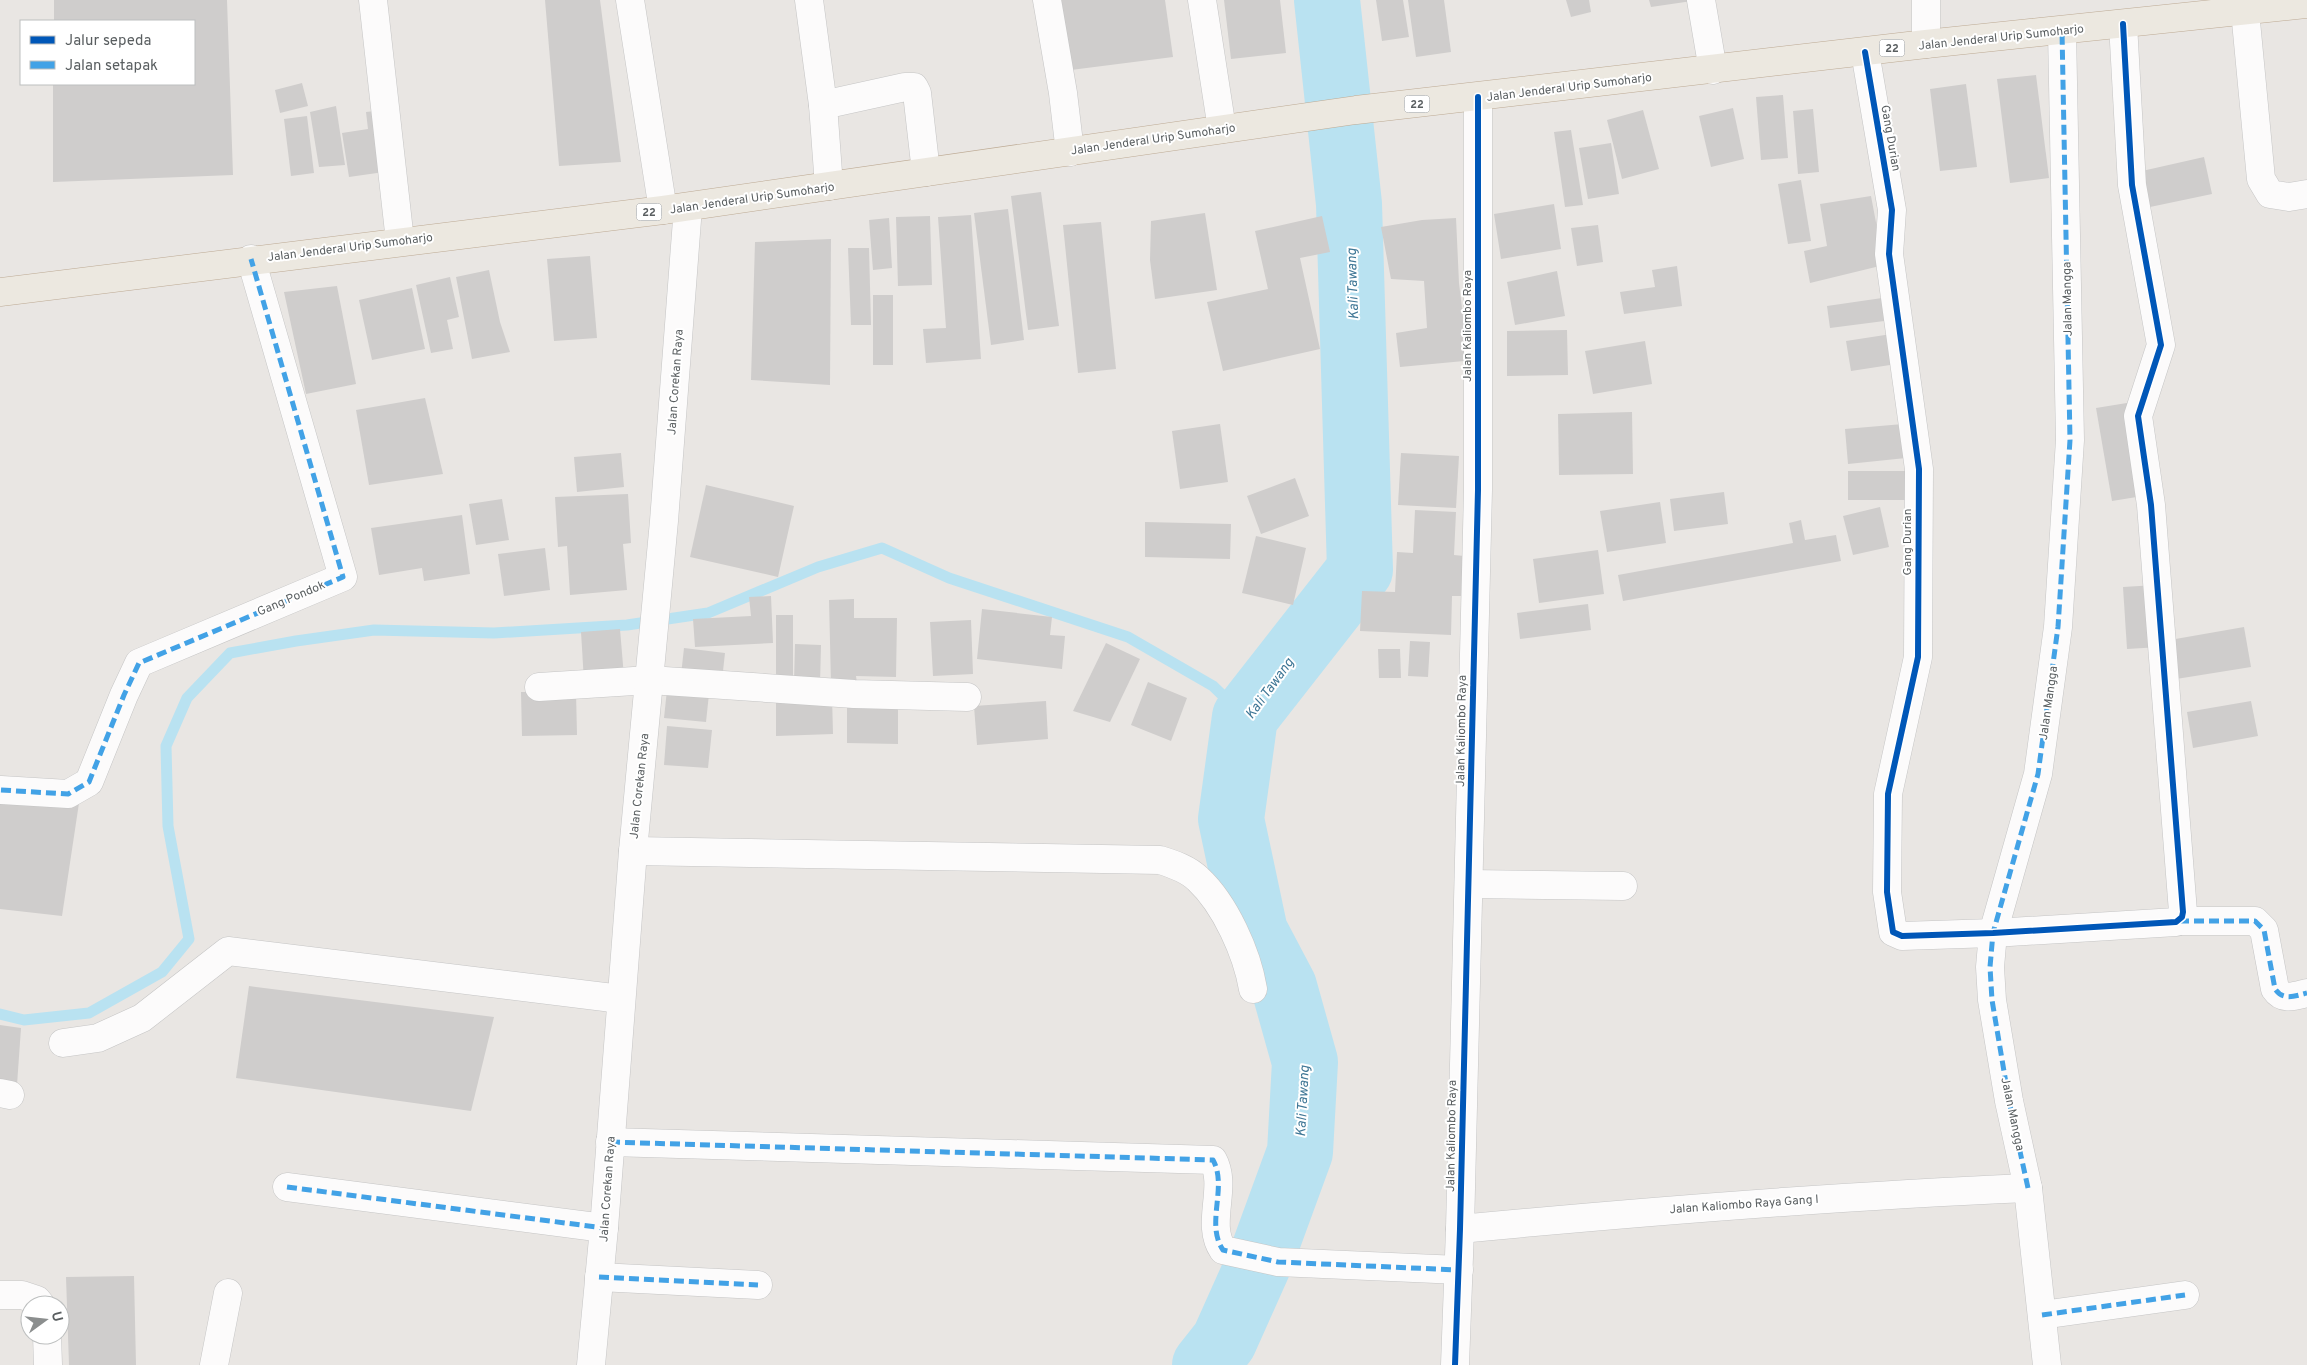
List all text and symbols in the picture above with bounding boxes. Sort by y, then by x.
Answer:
legend [20,20,195,85]
street label: Jalan Jenderal Urip Sumoharjo [1918,21,2085,55]
text: Jalur sepeda [65,32,151,51]
road number: 22 [1880,40,1904,56]
text: Jalan setapak [65,57,158,76]
street label: Jalan Jenderal Urip Sumoharjo [1486,70,1653,106]
road number: 22 [1404,96,1430,112]
street label: Gang Durian [1876,104,1904,173]
street label: Jalan Jenderal Urip Sumoharjo [1070,120,1237,159]
street label: Jalan Jenderal Urip Sumoharjo [669,179,836,218]
road number: 22 [636,203,662,220]
street label: Jalan Jenderal Urip Sumoharjo [267,230,434,266]
water label: Kali Tawang [1344,248,1363,320]
street label: Jalan Mangga [2059,262,2077,336]
street label: Jalan Kaliombo Raya [1460,270,1476,382]
street label: Jalan Corekan Raya [664,329,688,436]
street label: Gang Durian [1900,508,1916,576]
street label: Gang Pondok [255,577,328,620]
water label: Kali Tawang [1242,655,1298,723]
street label: Jalan Mangga [2036,665,2062,741]
street label: Jalan Kaliombo Raya [1453,675,1471,787]
street label: Jalan Corekan Raya [626,733,653,840]
water label: Kali Tawang [1293,1065,1314,1137]
street label: Jalan Mangga [1996,1076,2028,1152]
street label: Jalan Kaliombo Raya [1443,1080,1461,1192]
street label: Jalan Corekan Raya [596,1136,620,1243]
street label: Jalan Kaliombo Raya Gang I [1669,1192,1819,1218]
north arrow [20,1295,70,1345]
text: U [47,1310,66,1324]

